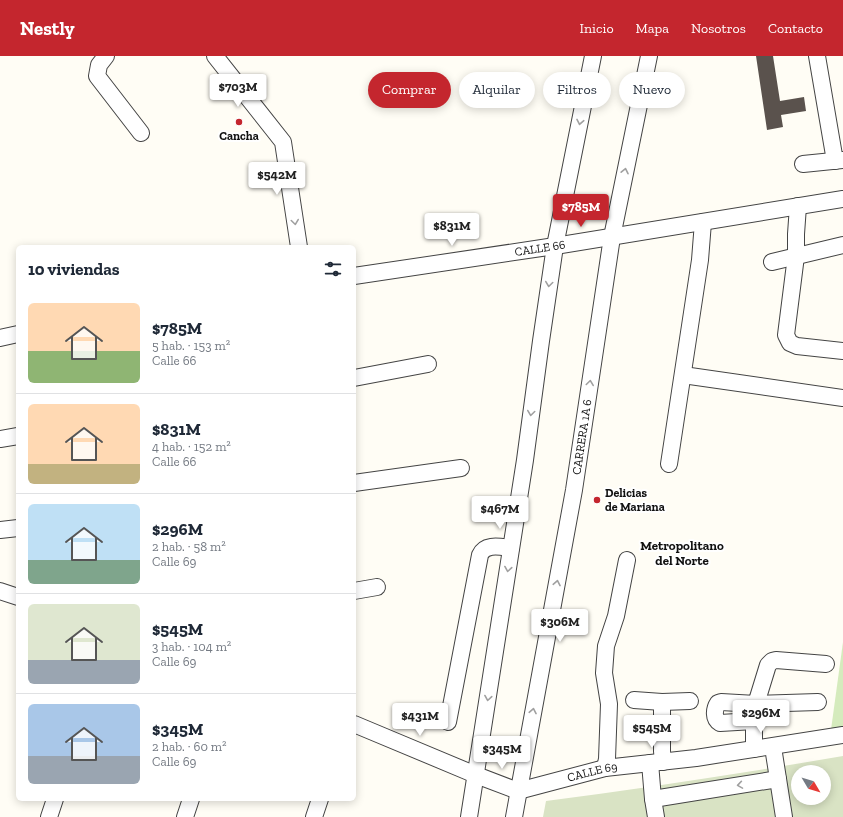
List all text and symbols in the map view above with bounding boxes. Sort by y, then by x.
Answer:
text: Nestly [20,17,75,40]
text: Inicio [580,20,614,37]
text: Mapa [636,20,669,37]
text: Nosotros [691,20,746,37]
text: Contacto [768,20,823,37]
chip: Comprar [368,72,451,108]
chip: Alquilar [459,72,535,108]
chip: Filtros [543,72,611,108]
chip: Nuevo [619,72,685,108]
pin: $703M [210,74,266,108]
text: $703M [219,79,257,94]
marker: Cancha [234,117,244,127]
one-way arrow [576,119,584,125]
place label: Cancha [219,129,259,143]
pin: $542M [249,162,305,196]
text: $542M [257,167,297,182]
one-way arrow [621,168,629,174]
pin: $785M [553,194,609,228]
text: $785M [562,199,600,214]
pin: $831M [424,213,480,247]
text: $831M [433,218,471,233]
one-way arrow [290,219,299,225]
street label: CALLE 66 [514,237,566,259]
icon: filters [322,258,344,280]
text: 10 viviendas [28,259,120,279]
one-way arrow [545,281,554,288]
text: $785M [152,318,202,338]
icon: home [60,319,108,367]
text: 5 hab. · 153 m² [152,338,230,353]
text: Calle 66 [152,353,196,368]
one-way arrow [585,380,594,386]
street label: CARRERA 1A 6 [569,398,595,476]
one-way arrow [527,410,536,416]
text: $831M [152,419,201,439]
icon: home [60,420,108,468]
text: 4 hab. · 152 m² [152,439,231,454]
text: Calle 66 [152,454,196,469]
place label: Delicias de Mariana [605,486,665,514]
marker: Delicias de Mariana [592,495,602,505]
pin: $467M [472,496,528,530]
text: $467M [481,501,519,516]
text: $296M [152,519,203,539]
icon: home [60,520,108,568]
district label: Metropolitano del Norte [640,538,724,568]
text: 2 hab. · 58 m² [152,539,226,554]
text: Calle 69 [152,554,196,569]
one-way arrow [504,566,513,573]
one-way arrow [552,580,561,586]
pin: $306M [532,609,588,643]
text: $306M [540,614,580,629]
text: $545M [152,619,203,639]
icon: home [60,620,108,668]
text: 3 hab. · 104 m² [152,639,231,654]
text: Calle 69 [152,654,196,669]
one-way arrow [484,695,493,701]
pin: $296M [733,700,789,734]
pin: $431M [392,703,448,737]
text: $296M [742,705,781,720]
text: $431M [401,708,439,723]
one-way arrow [528,708,537,714]
pin: $545M [624,715,680,749]
text: $345M [152,719,203,739]
icon: home [60,720,108,768]
text: $545M [632,720,672,735]
pin: $345M [474,736,530,770]
text: 2 hab. · 60 m² [152,739,227,754]
text: $345M [482,741,522,756]
text: Calle 69 [152,754,196,769]
street label: CALLE 69 [566,760,618,785]
north arrow [791,765,831,805]
map controls [791,765,831,805]
one-way arrow [737,780,743,789]

